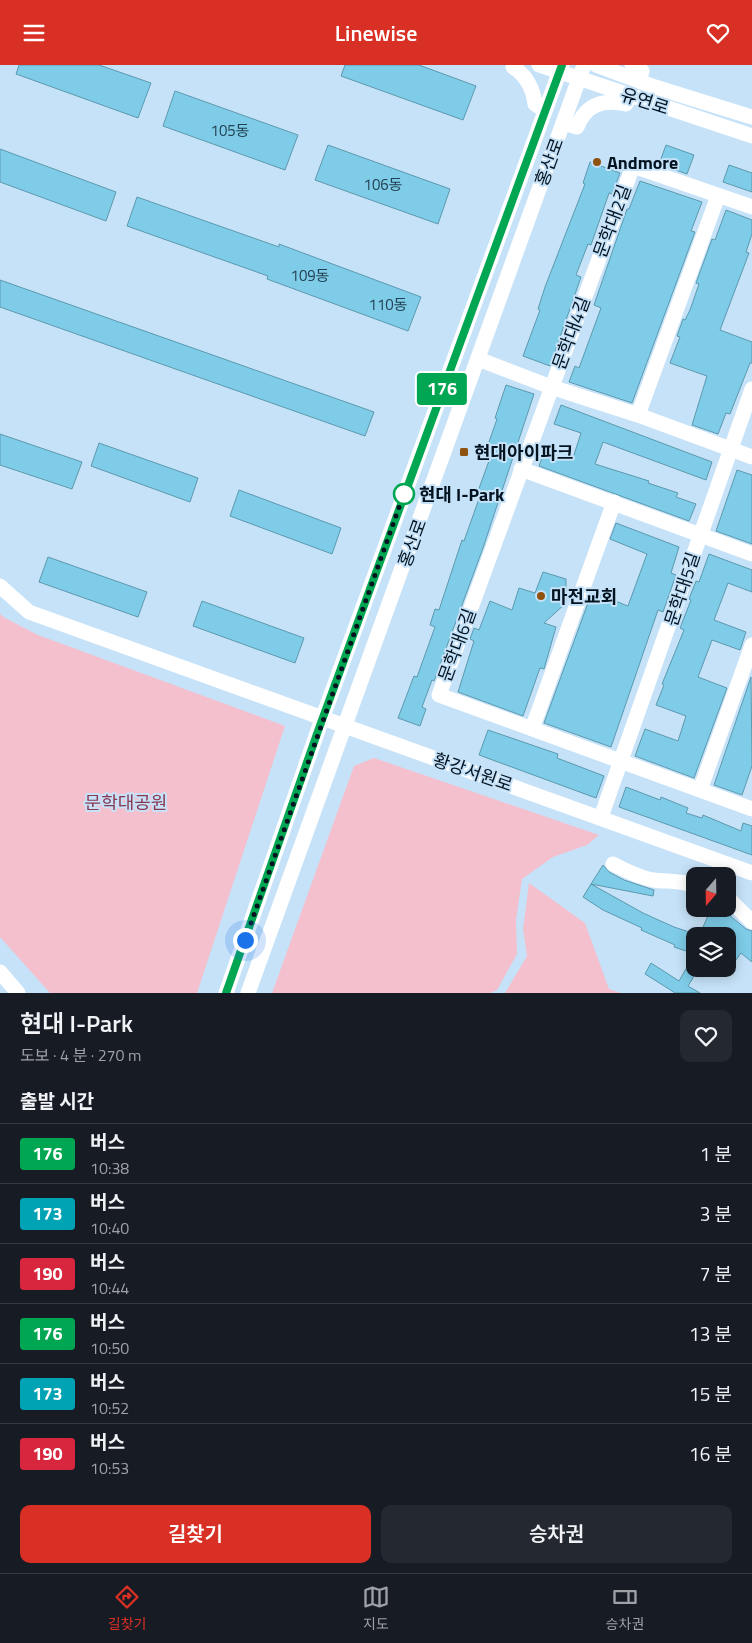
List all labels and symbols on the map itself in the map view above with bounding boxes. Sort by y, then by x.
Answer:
street label: 유연로 [617,80,673,122]
house number: 105동 [210,119,250,142]
street label: 홍산로 [528,134,570,190]
place label: Andmore [607,149,678,176]
marker: Andmore [591,156,603,168]
house number: 106동 [363,173,403,196]
street label: 문학대2길 [586,181,638,261]
house number: 109동 [290,264,330,287]
house number: 110동 [368,293,408,316]
street label: 문학대4길 [545,293,597,373]
line badge: 176 [413,373,471,405]
place label: 현대아이파크 [474,439,573,466]
marker: 현대아이파크 [458,446,470,458]
place label: 현대 I-Park [419,481,505,508]
marker: 현대 I-Park [393,483,415,505]
street label: 홍산로 [391,515,433,571]
street label: 문학대5길 [657,549,707,629]
place label: 마전교회 [551,583,617,610]
marker: 마전교회 [535,590,547,602]
street label: 문학대6길 [431,605,483,685]
street label: 황강서원로 [429,746,517,798]
park label: 문학대공원 [85,789,167,816]
north arrow [686,867,736,917]
your location [233,928,258,953]

